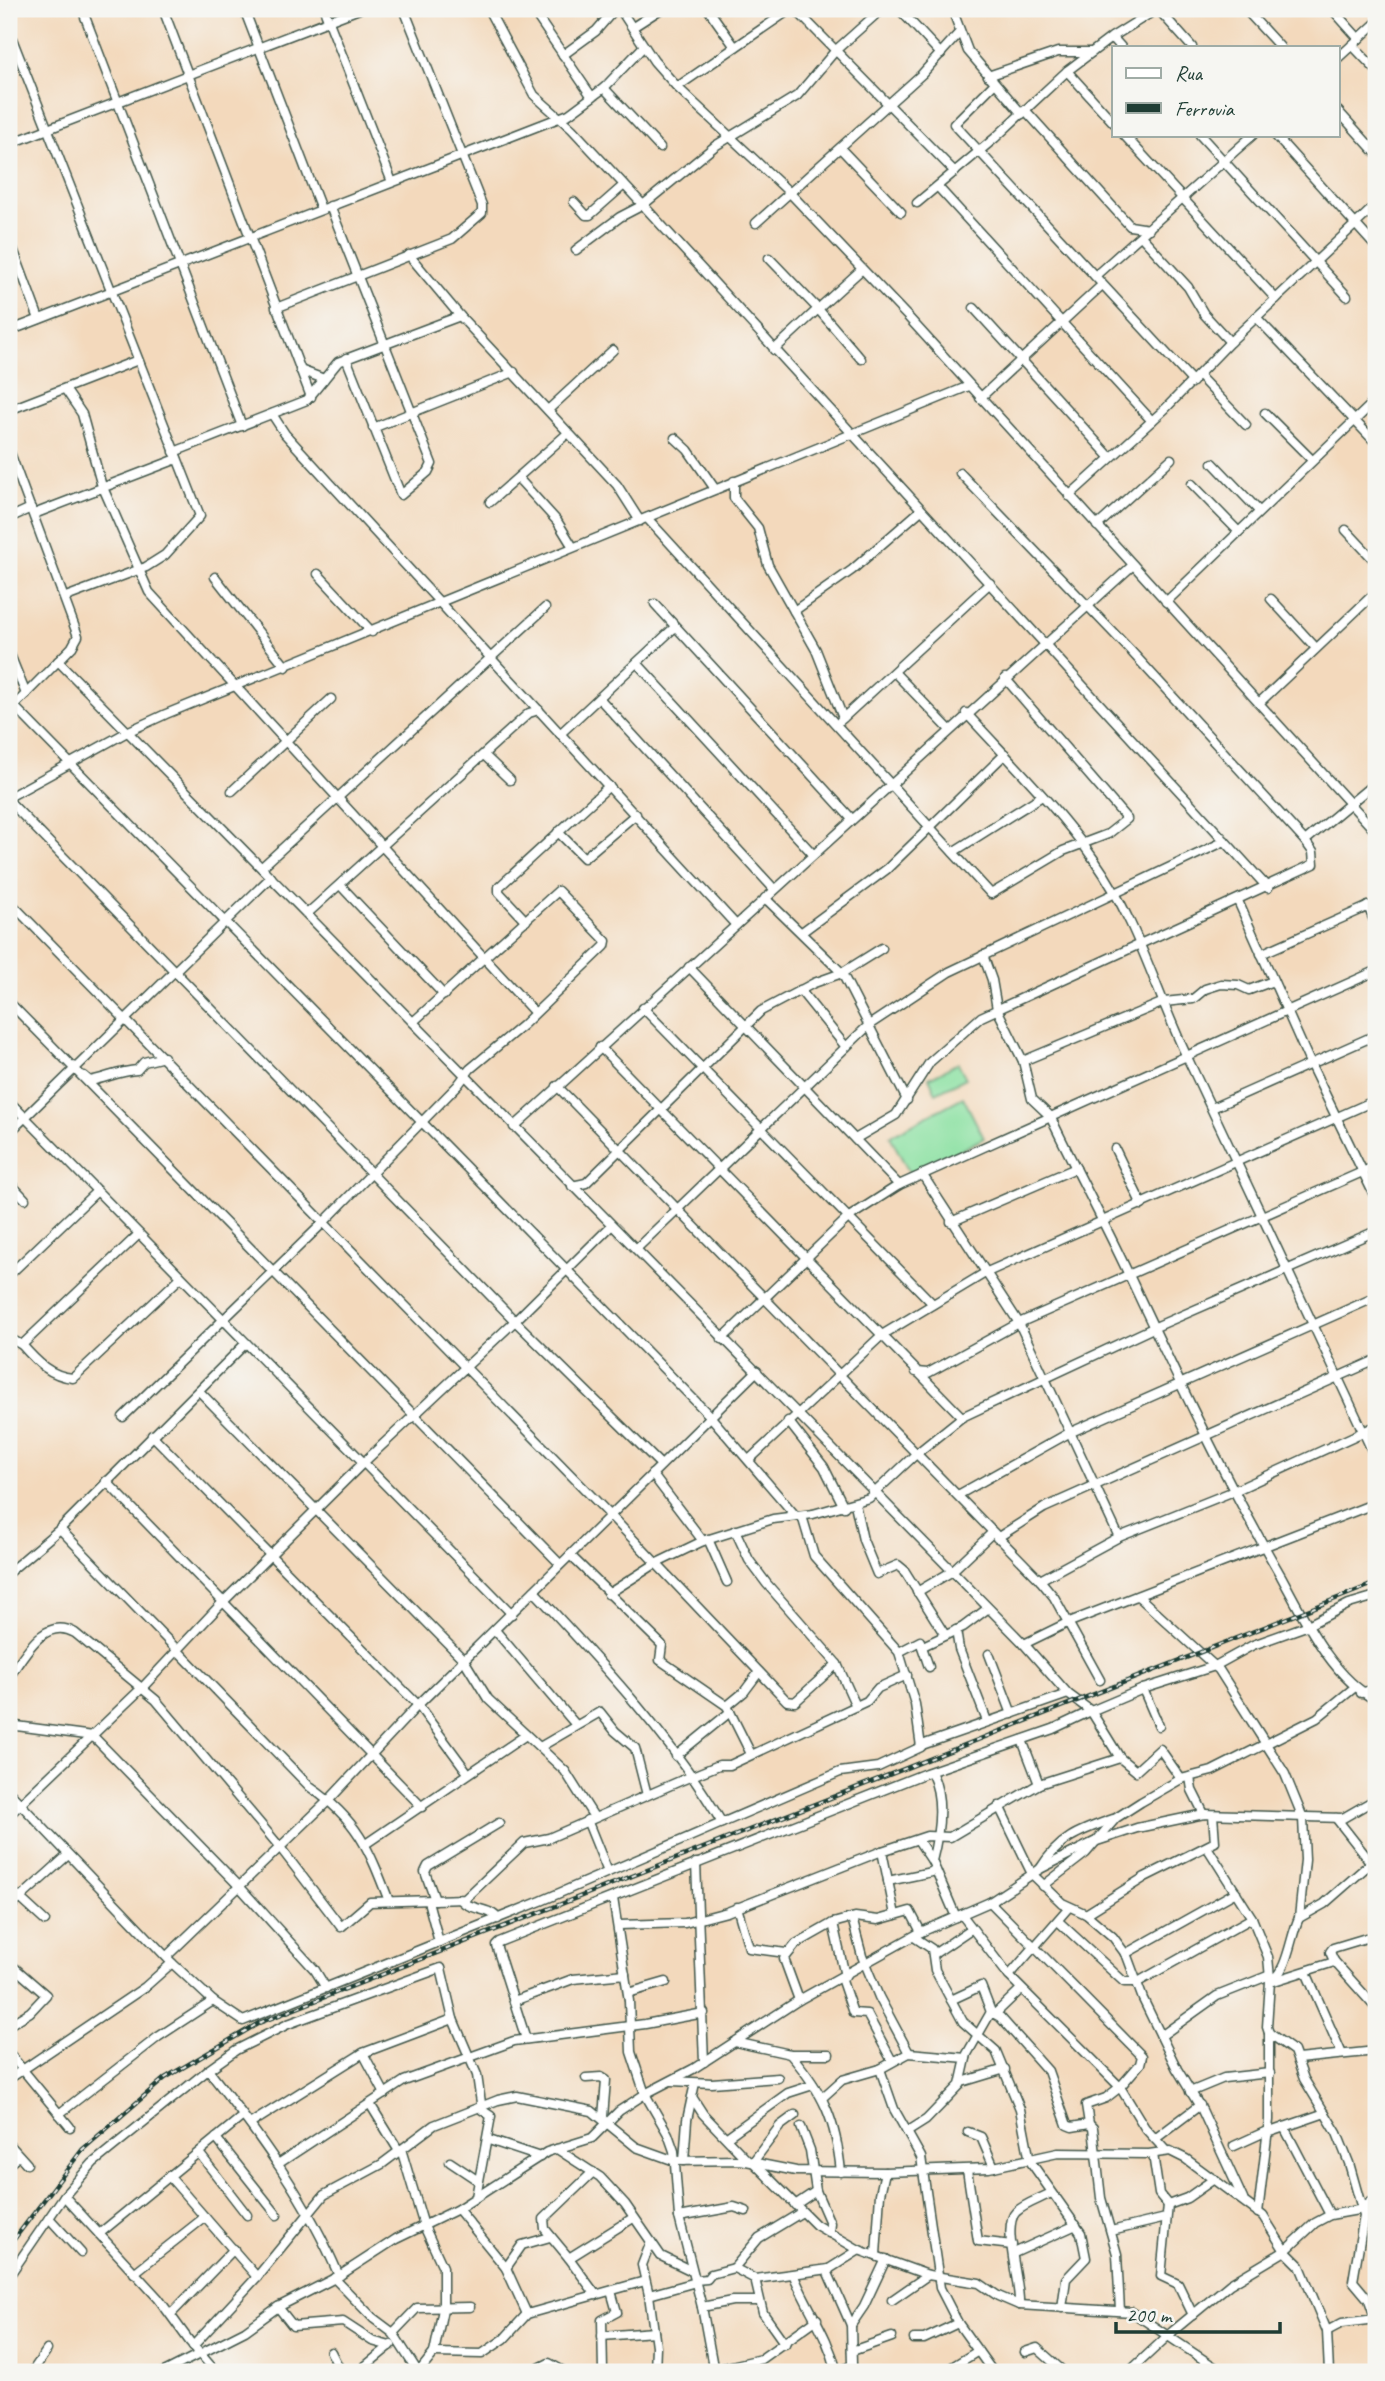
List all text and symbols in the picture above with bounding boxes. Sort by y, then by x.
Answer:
legend [1112,46,1340,136]
text: Rua [1175,60,1203,86]
text: Ferrovia [1175,96,1235,122]
scale bar [1116,2290,1280,2334]
text: 200 m [1126,2302,1173,2328]

